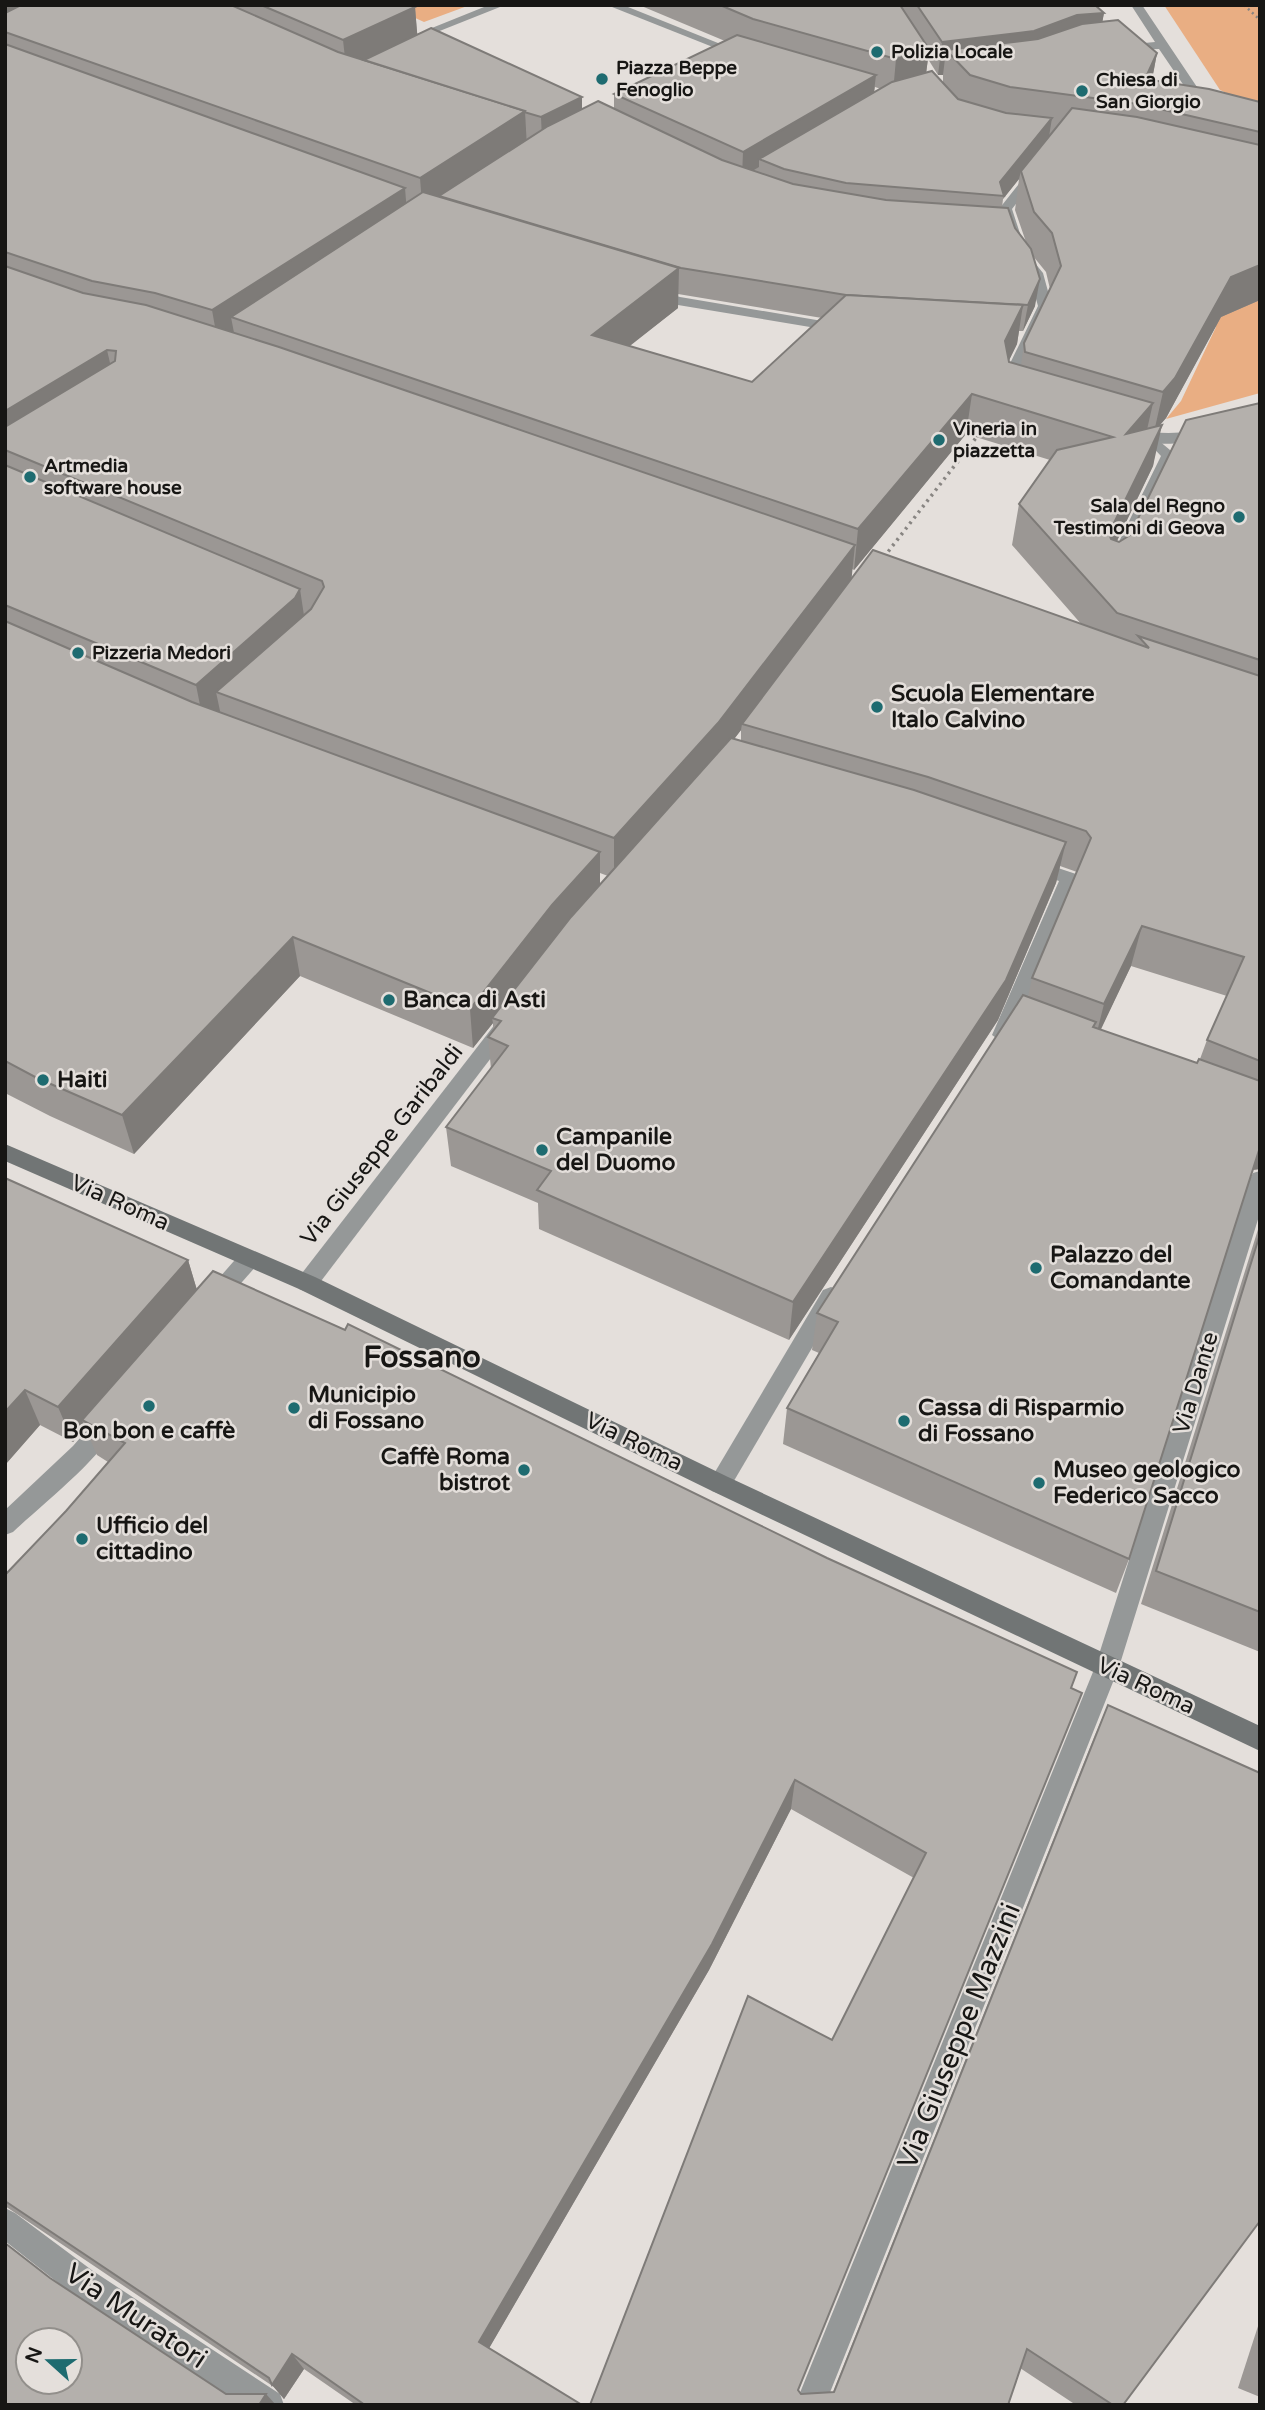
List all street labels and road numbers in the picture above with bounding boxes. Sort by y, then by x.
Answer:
street label: Via Giuseppe Garibaldi [295,1039,469,1251]
street label: Via Roma [66,1169,174,1237]
street label: Via Dante [1167,1328,1225,1438]
street label: Via Roma [581,1406,687,1478]
street label: Via Roma [1093,1651,1199,1721]
street label: Via Giuseppe Mazzini [890,1898,1028,2174]
street label: Via Muratori [58,2256,214,2376]

